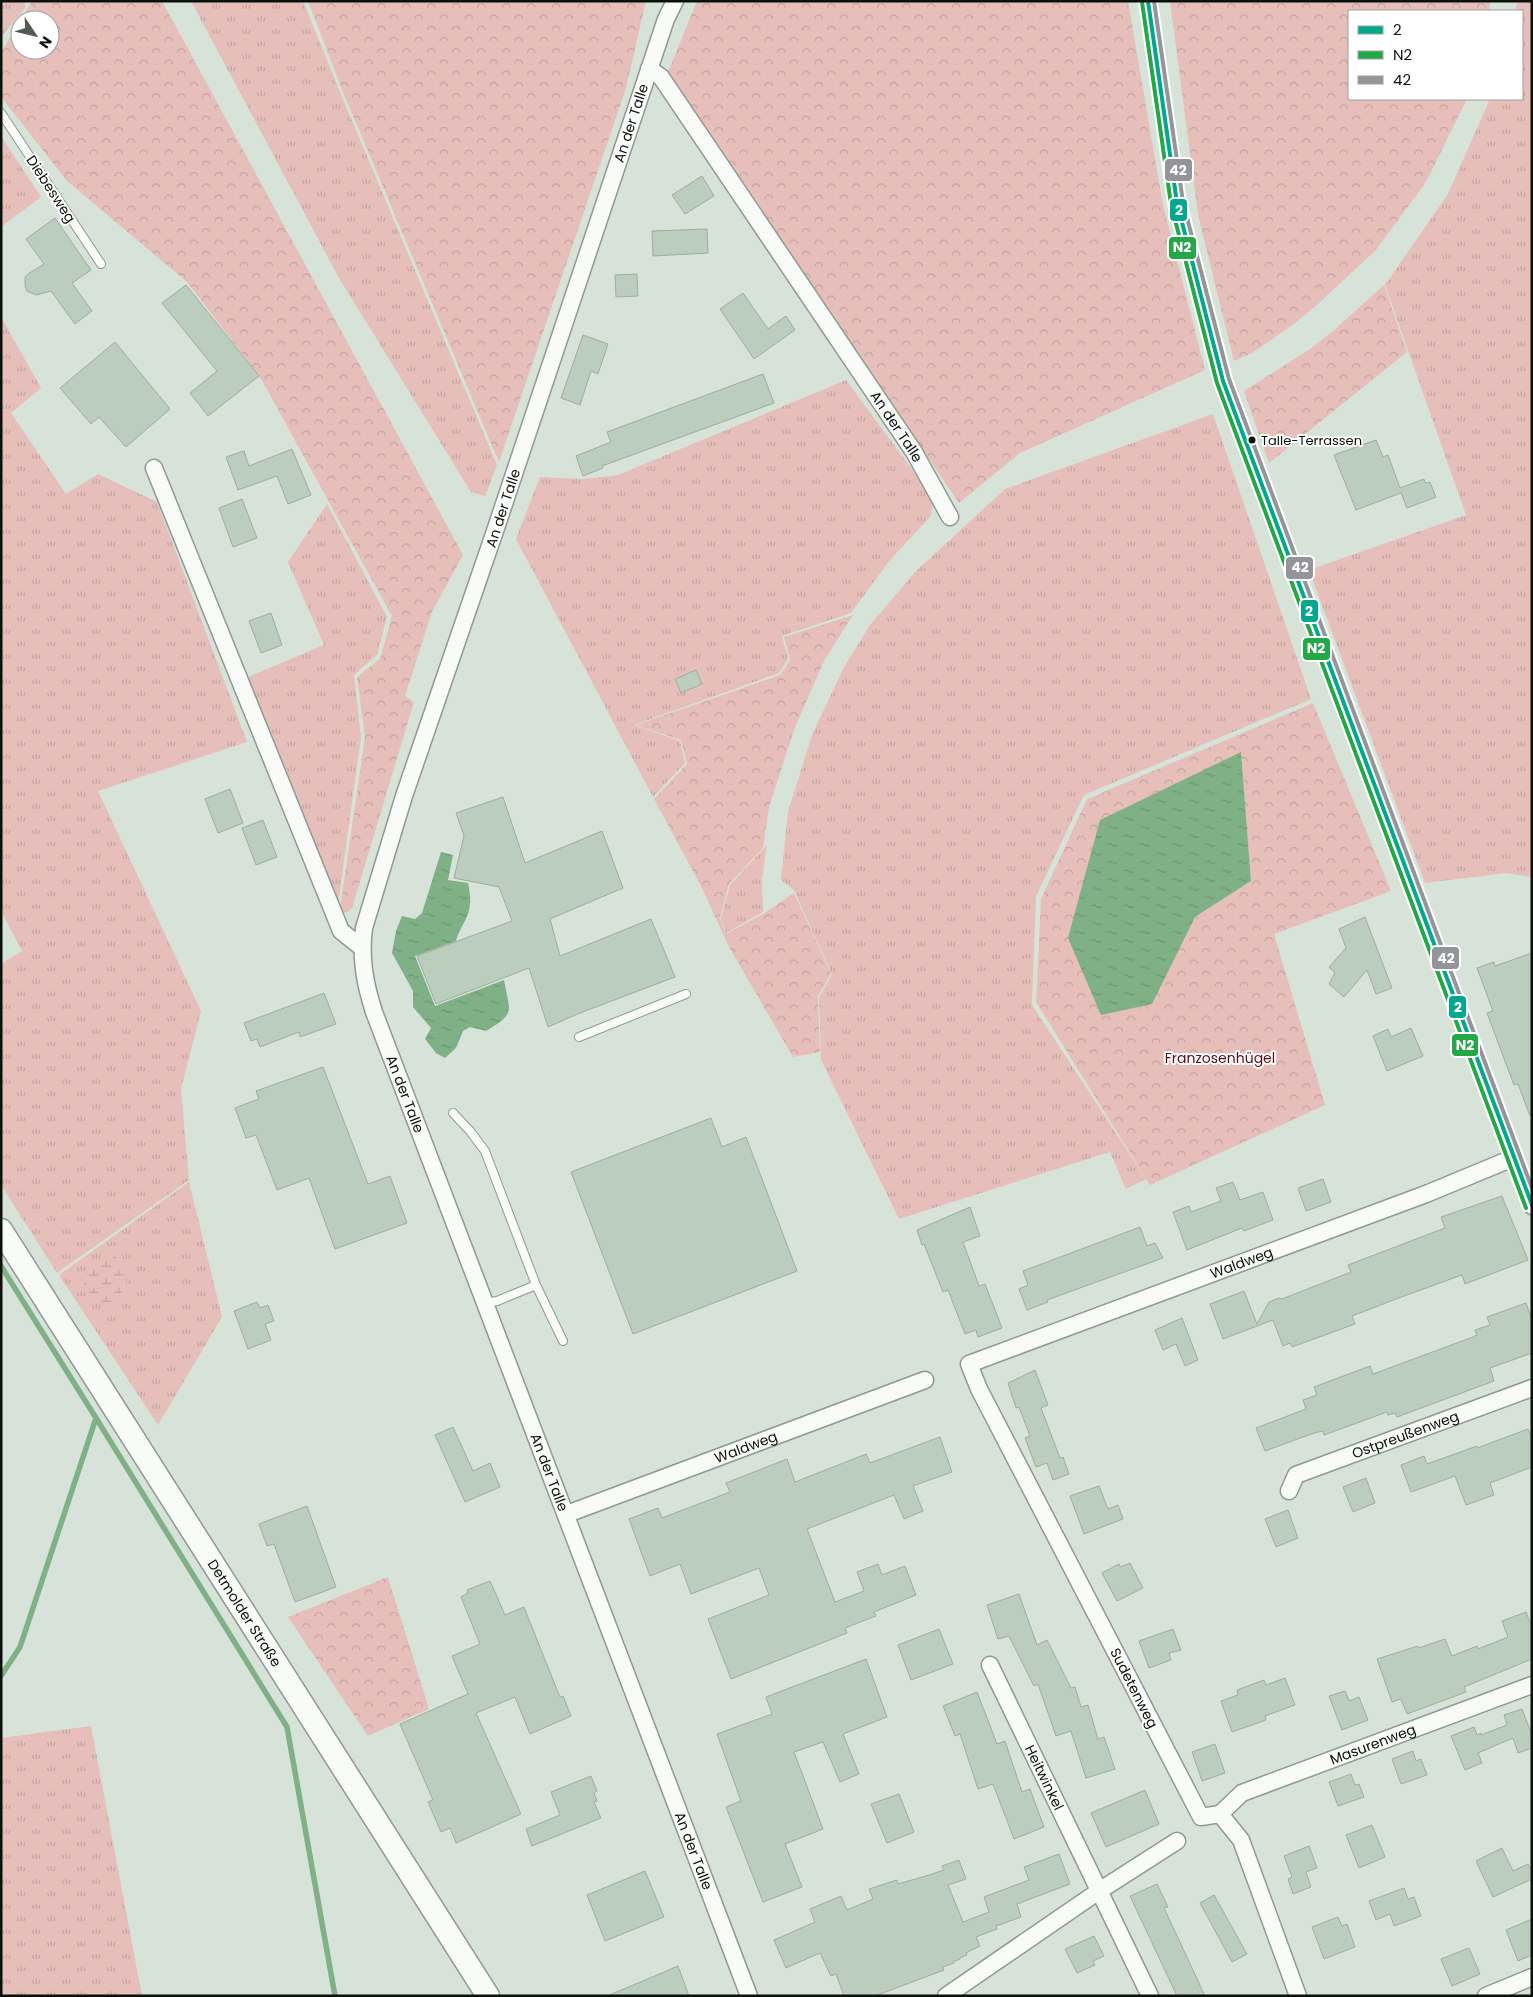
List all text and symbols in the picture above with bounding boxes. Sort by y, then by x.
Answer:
north arrow [10,10,60,60]
legend [1348,10,1523,100]
text: 2 [1393,19,1402,40]
text: N [34,32,57,53]
text: N2 [1393,44,1412,65]
text: 42 [1393,69,1411,90]
street label: An der Talle [609,81,653,165]
street label: Diebesweg [22,151,80,227]
line badge: 42 [1164,158,1193,182]
text: 42 [1169,160,1187,180]
line badge: 2 [1169,198,1188,222]
text: 2 [1175,200,1183,220]
line badge: N2 [1168,236,1197,260]
text: N2 [1173,237,1191,257]
street label: An der Talle [866,387,928,466]
place label: Talle-Terrassen [1261,431,1362,450]
marker: Talle-Terrassen [1247,435,1257,445]
street label: An der Talle [481,466,525,550]
line badge: 42 [1285,556,1314,580]
text: 42 [1291,557,1309,577]
line badge: 2 [1300,599,1319,623]
text: 2 [1305,601,1313,621]
line badge: N2 [1302,637,1331,661]
text: N2 [1307,638,1325,658]
line badge: 42 [1431,946,1460,970]
text: 42 [1437,948,1455,968]
line badge: 2 [1448,995,1467,1019]
text: 2 [1454,997,1462,1017]
line badge: N2 [1451,1033,1479,1057]
text: N2 [1456,1035,1474,1055]
park label: Franzosenhügel [1165,1048,1275,1068]
street label: An der Talle [381,1052,429,1136]
street label: Waldweg [1207,1242,1276,1283]
street label: Ostpreußenweg [1349,1406,1462,1464]
street label: Waldweg [712,1426,780,1468]
street label: An der Talle [526,1430,573,1514]
street label: Detmolder Straße [203,1555,286,1671]
street label: Sudetenweg [1105,1644,1163,1732]
street label: Masurenweg [1327,1719,1419,1769]
street label: Heitwinkel [1020,1742,1069,1814]
street label: An der Talle [670,1809,718,1893]

